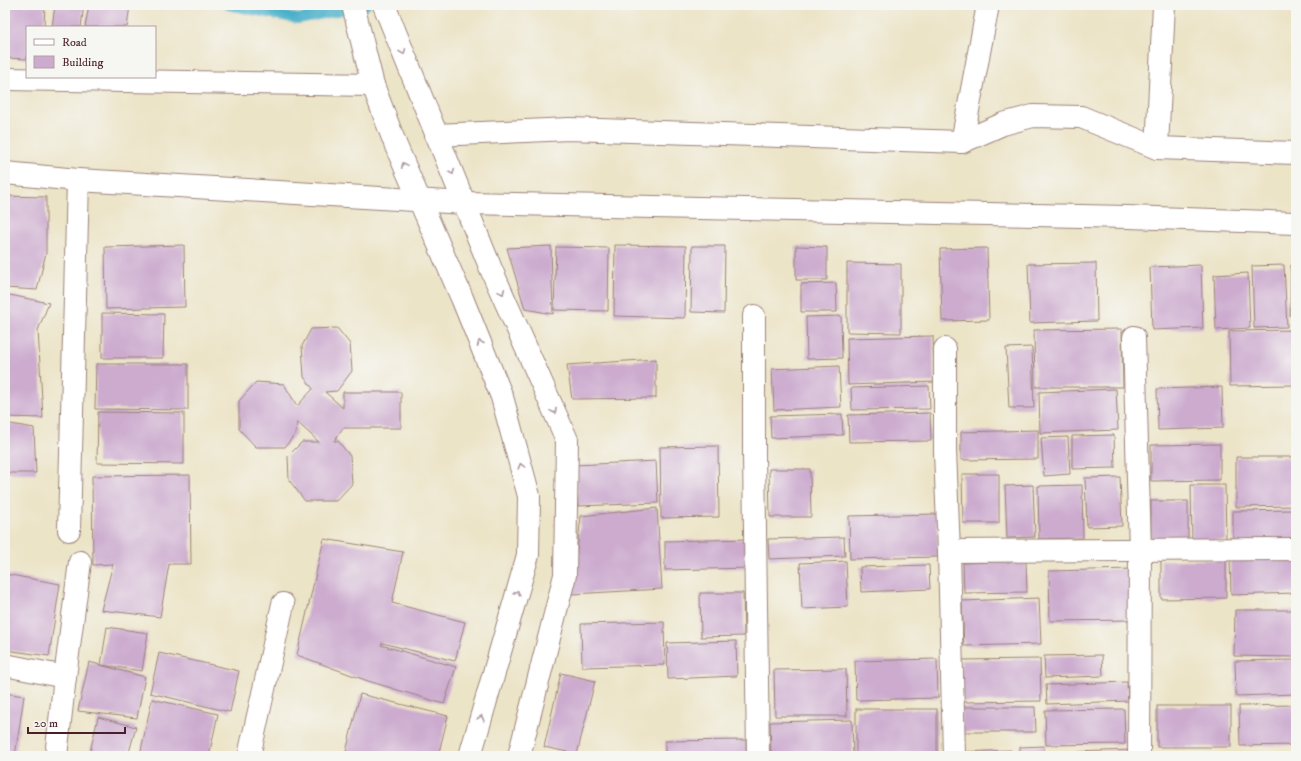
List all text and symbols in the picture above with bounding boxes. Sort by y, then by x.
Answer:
legend [26,26,156,78]
text: Road [62,35,87,50]
one-way arrow [398,47,406,55]
text: Building [62,55,103,70]
one-way arrow [401,162,409,169]
one-way arrow [447,169,455,176]
one-way arrow [497,288,505,296]
one-way arrow [477,339,485,346]
one-way arrow [550,408,558,415]
one-way arrow [517,463,525,469]
one-way arrow [512,590,521,597]
scale bar [28,709,125,735]
one-way arrow [476,715,485,722]
text: 20 m [34,716,58,731]

